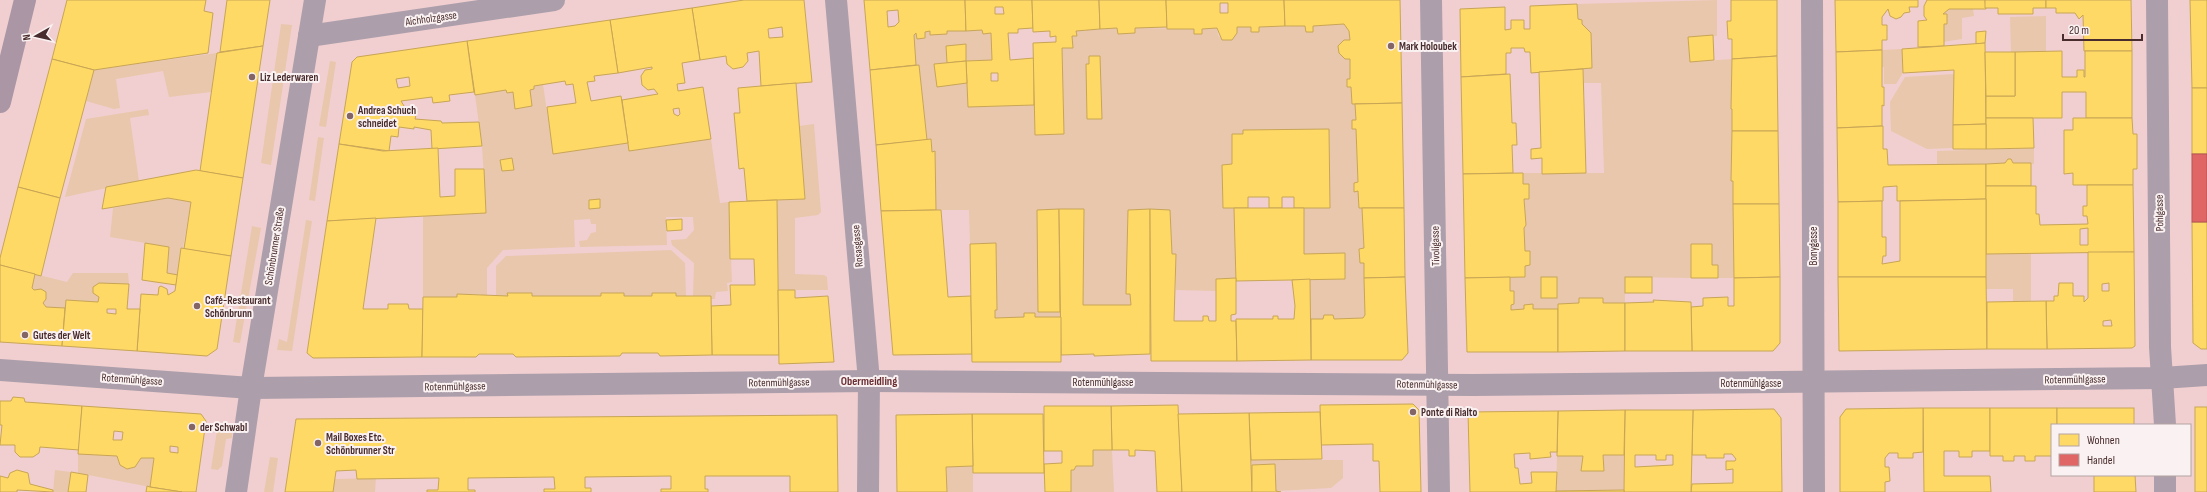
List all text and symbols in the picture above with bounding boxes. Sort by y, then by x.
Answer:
street label: Aichholzgasse [404,8,458,29]
north arrow [16,16,56,56]
scale bar [2063,16,2142,42]
text: 20 m [2069,23,2089,38]
text: N [20,33,33,41]
place label: Mark Holoubek [1399,40,1457,53]
marker: Mark Holoubek [1386,41,1396,51]
place label: Liz Lederwaren [260,71,319,84]
marker: Liz Lederwaren [247,72,257,82]
place label: Andrea Schuch schneidet [357,104,416,130]
marker: Andrea Schuch schneidet [345,111,355,121]
street label: Pohlgasse [2153,195,2166,231]
street label: Schönbrunner Straße [262,206,287,286]
street label: Rosasgasse [849,224,866,268]
street label: Tivoligasse [1429,226,1442,266]
street label: Bonygasse [1807,227,1820,265]
place label: Café-Restaurant Schönbrunn [205,294,271,320]
marker: Café-Restaurant Schönbrunn [192,301,202,311]
place label: Gutes der Welt [33,329,91,342]
marker: Gutes der Welt [20,330,30,340]
street label: Rotenmühlgasse [101,371,163,388]
street label: Rotenmühlgasse [2044,372,2106,387]
district label: Obermeidling [841,374,897,389]
street label: Rotenmühlgasse [748,375,810,390]
street label: Rotenmühlgasse [1072,376,1134,389]
street label: Rotenmühlgasse [1396,377,1458,392]
street label: Rotenmühlgasse [1720,377,1782,390]
street label: Rotenmühlgasse [424,379,486,394]
place label: Ponte di Rialto [1421,406,1477,419]
marker: Ponte di Rialto [1408,407,1418,417]
place label: der Schwabl [200,421,247,434]
marker: der Schwabl [187,422,197,432]
legend [2051,424,2191,476]
place label: Mail Boxes Etc. Schönbrunner Str [326,431,395,457]
text: Wohnen [2087,433,2120,448]
marker: Mail Boxes Etc. Schönbrunner Str [313,438,323,448]
text: Handel [2087,453,2115,468]

